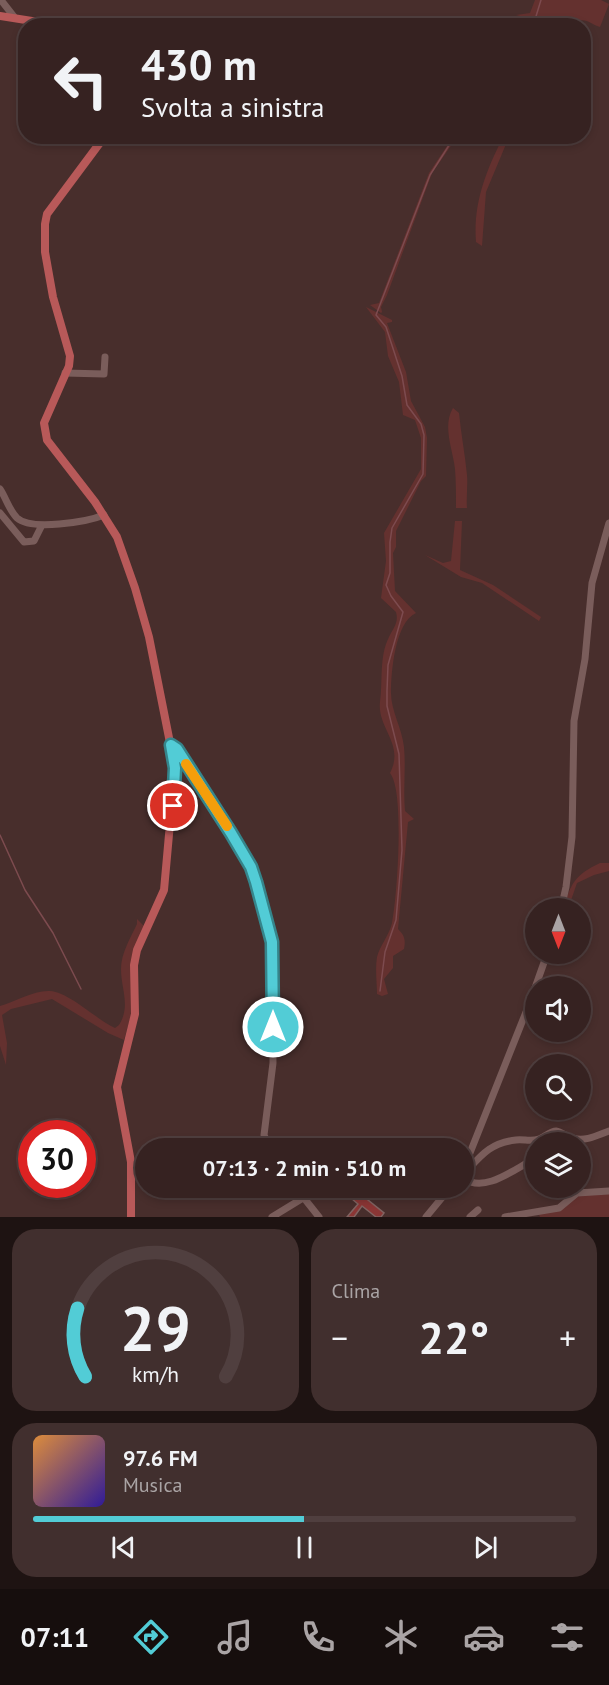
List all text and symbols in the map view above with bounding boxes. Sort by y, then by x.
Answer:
text: 430 m [141,37,257,92]
icon: left [42,42,120,120]
text: Svolta a sinistra [141,90,324,124]
pin [147,780,198,831]
icon: arrive [156,789,189,822]
north arrow [525,898,591,964]
map controls [525,898,591,1198]
button: sound [525,976,591,1042]
position arrow [241,995,305,1059]
button: search [525,1054,591,1120]
speed limit sign: 30 [18,1120,96,1198]
button: layers [525,1132,591,1198]
text: 07:13 · 2 min · 510 m [203,1154,406,1182]
text: Clima [332,1278,380,1304]
text: 29 [120,1287,191,1368]
text: 22° [418,1308,489,1366]
text: − [332,1316,348,1359]
text: + [559,1316,576,1359]
text: km/h [132,1360,179,1388]
text: 97.6 FM [123,1444,198,1472]
text: Musica [123,1472,182,1498]
icon: previous [107,1531,140,1564]
icon: pause [288,1531,321,1564]
icon: next [469,1531,502,1564]
icon: directions [130,1616,172,1658]
icon: music [214,1616,256,1658]
icon: phone [297,1616,339,1658]
icon: climate [380,1616,422,1658]
icon: car [463,1616,505,1658]
icon: filters [546,1616,588,1658]
text: 07:11 [21,1620,89,1654]

